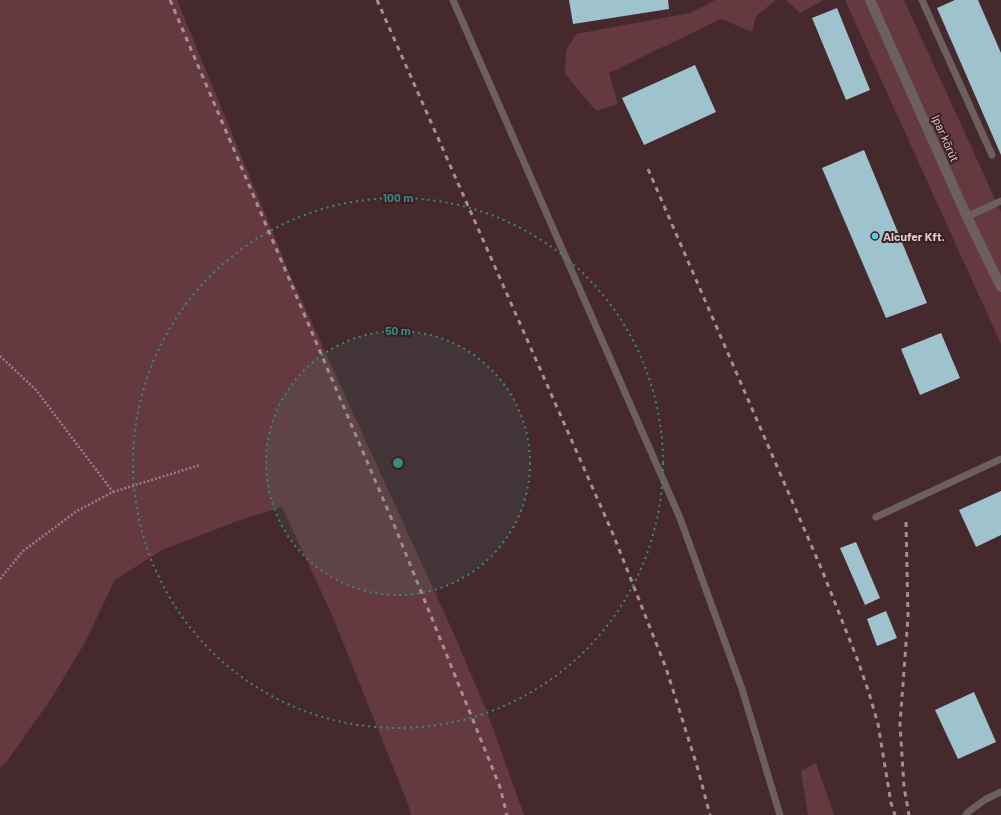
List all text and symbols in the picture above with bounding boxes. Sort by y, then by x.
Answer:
street label: Ipar körút [929,112,963,164]
text: 100 m [383,190,413,204]
place label: Alcufer Kft. [883,229,945,243]
marker: Alcufer Kft. [870,231,880,241]
text: 50 m [385,323,411,337]
centre of rings [391,456,405,470]

